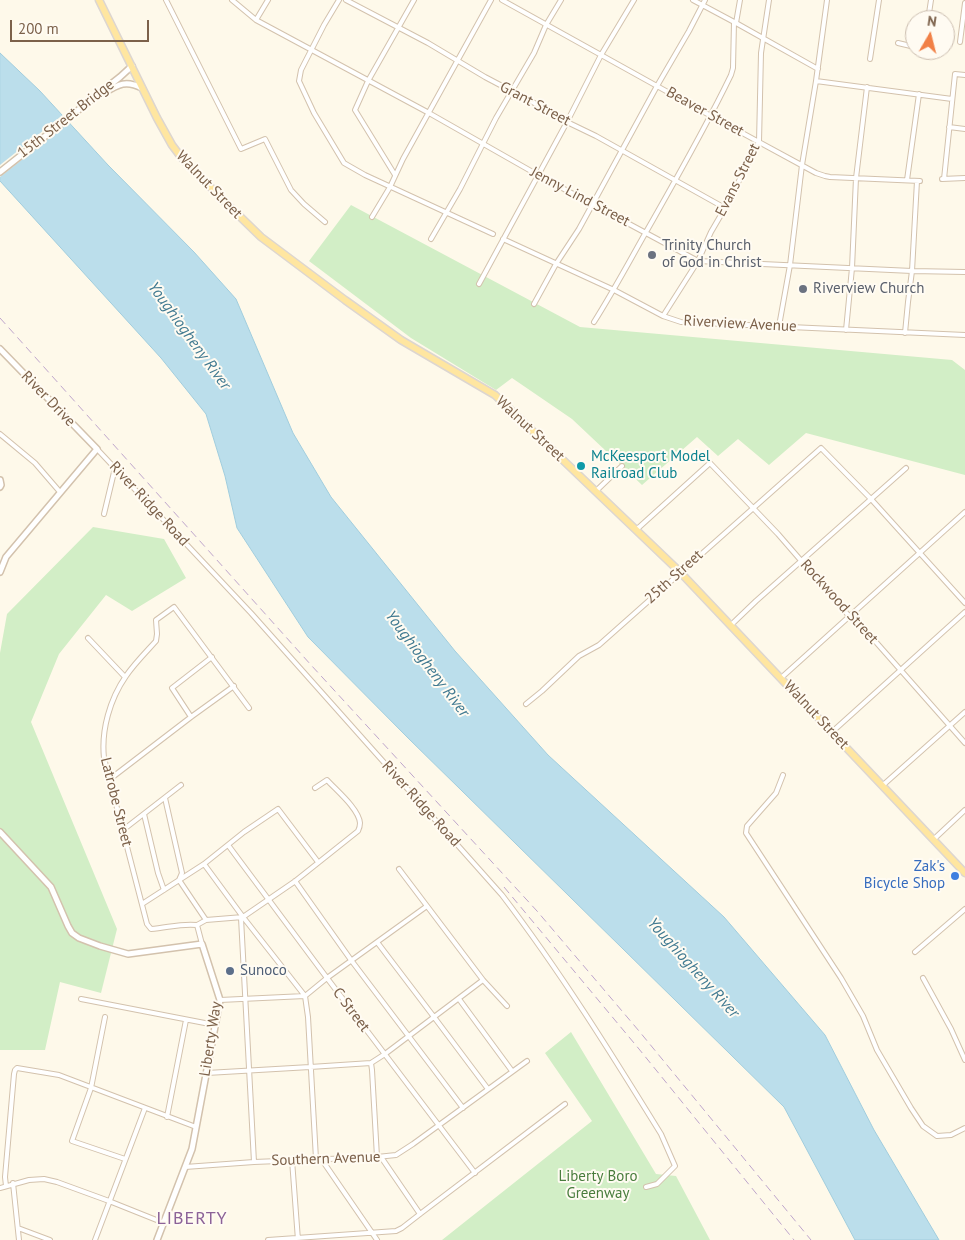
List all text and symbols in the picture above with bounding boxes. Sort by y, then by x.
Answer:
scale bar [12,10,151,42]
north arrow [905,10,955,60]
text: N [926,12,938,31]
text: 200 m [18,19,59,38]
street label: 15th Street Bridge [14,76,118,162]
street label: Grant Street [497,78,573,130]
street label: Beaver Street [663,83,747,141]
street label: Evans Street [712,140,764,220]
street label: Walnut Street [172,147,246,223]
street label: Jenny Lind Street [527,163,633,231]
place label: Trinity Church of God in Christ [662,237,761,272]
marker: Trinity Church of God in Christ [646,249,658,261]
water label: Youghiogheny River [144,279,234,393]
place label: Riverview Church [813,280,924,298]
marker: Riverview Church [797,283,809,295]
street label: Riverview Avenue [683,312,797,336]
street label: River Drive [17,367,79,431]
street label: Walnut Street [492,393,568,465]
place label: McKeesport Model Railroad Club [591,448,710,483]
street label: River Ridge Road [105,458,193,550]
marker: McKeesport Model Railroad Club [575,460,587,472]
street label: 25th Street [641,546,707,608]
street label: Rockwood Street [796,556,882,648]
water label: Youghiogheny River [381,607,473,721]
street label: Walnut Street [780,677,852,753]
street label: Latrobe Street [96,756,136,848]
street label: River Ridge Road [378,757,464,851]
place label: Zak's Bicycle Shop [864,858,945,893]
marker: Zak's Bicycle Shop [949,870,961,882]
water label: Youghiogheny River [643,914,743,1022]
place label: Sunoco [240,962,287,980]
marker: Sunoco [224,965,236,977]
street label: C Street [329,984,373,1036]
street label: Liberty Way [196,1000,226,1078]
street label: Southern Avenue [271,1148,381,1170]
park label: Liberty Boro Greenway [558,1168,638,1203]
district label: LIBERTY [156,1208,228,1230]

